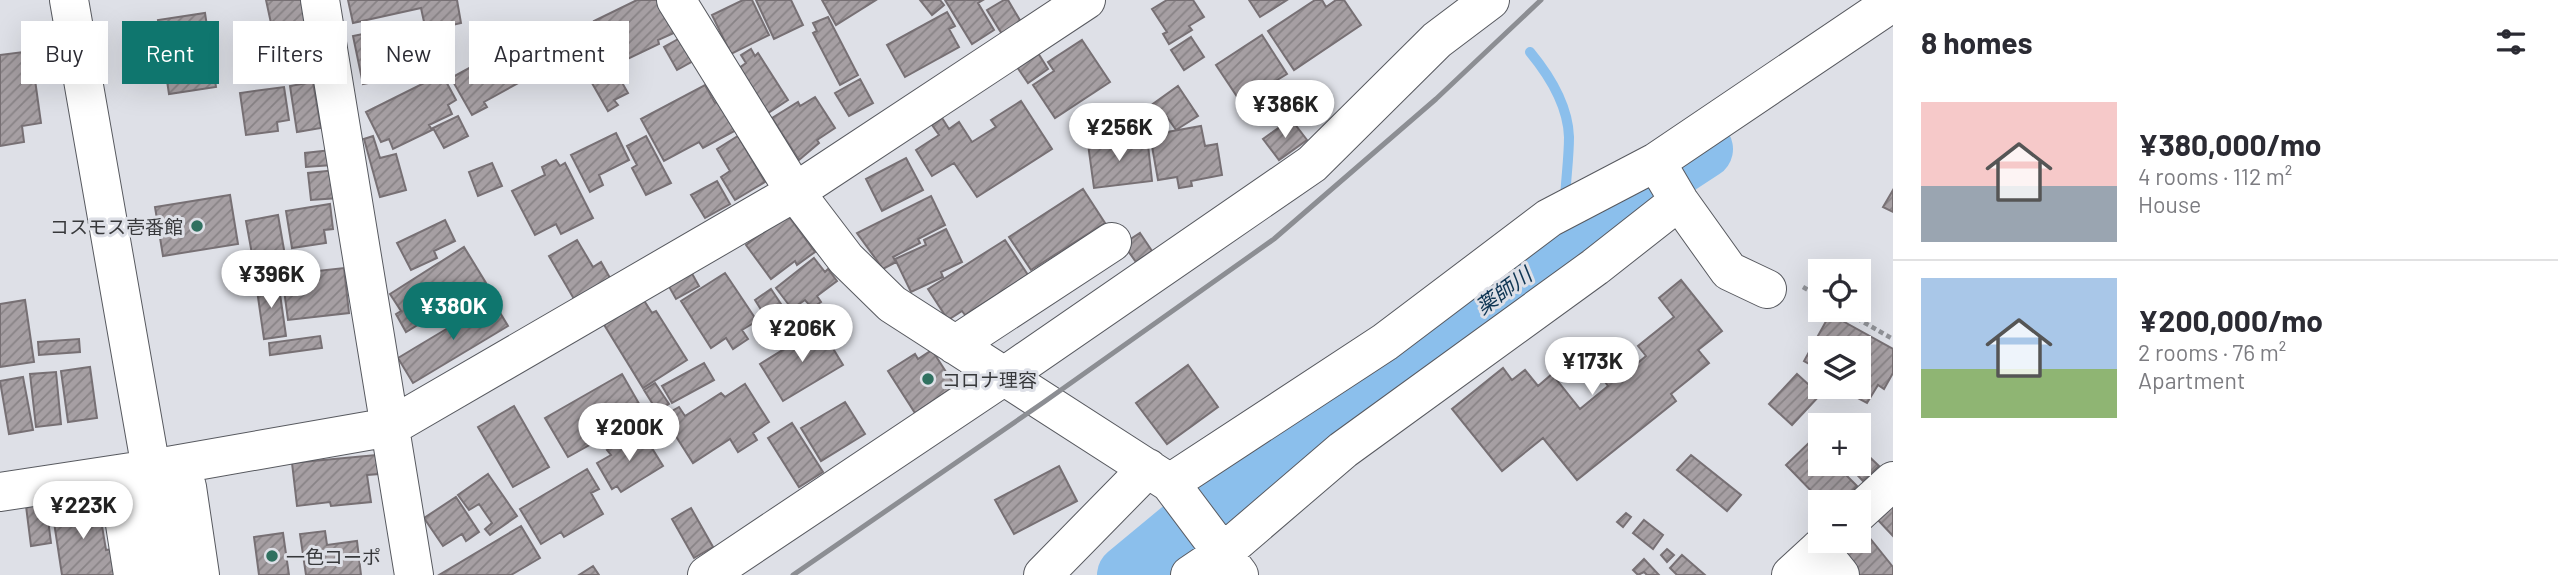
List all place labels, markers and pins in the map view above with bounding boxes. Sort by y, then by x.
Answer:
pin: ¥386K [1236,80,1334,140]
pin: ¥256K [1070,104,1168,163]
place label: コスモス壱番館 [50,215,183,238]
marker: コスモス壱番館 [189,218,205,234]
pin: ¥396K [222,250,320,310]
pin: ¥380K [404,282,502,342]
pin: ¥206K [753,304,851,364]
pin: ¥173K [1543,338,1641,397]
place label: コロナ理容 [942,368,1037,391]
marker: コロナ理容 [920,371,936,387]
pin: ¥200K [580,404,678,463]
pin: ¥223K [34,482,132,541]
place label: 一色コーポ [286,545,381,568]
marker: 一色コーポ [264,548,280,564]

